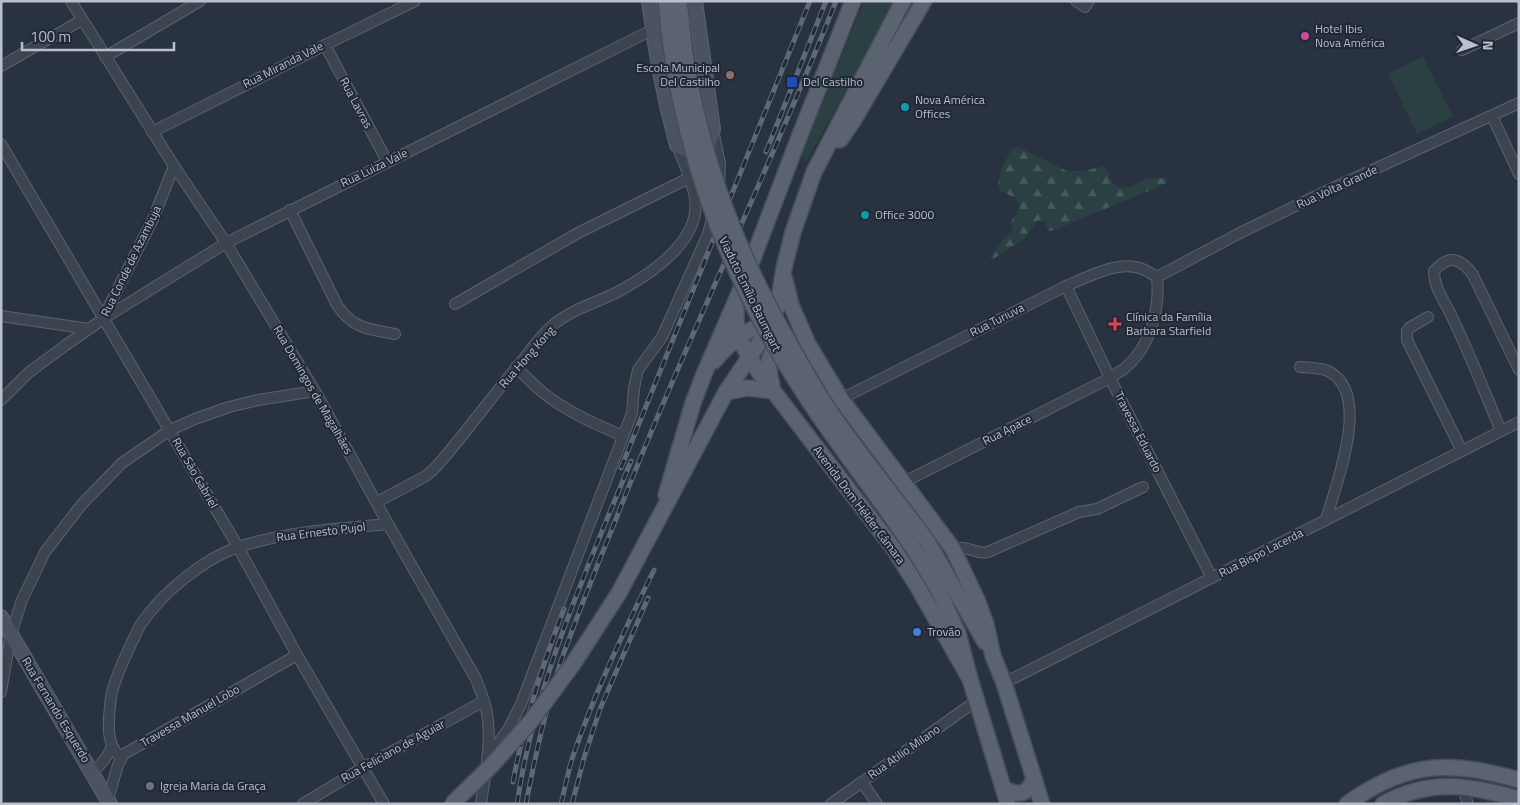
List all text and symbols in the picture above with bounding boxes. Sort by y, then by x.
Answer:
place label: Hotel Ibis Nova América [1315,19,1385,52]
scale bar [22,20,175,52]
north arrow [1450,20,1500,70]
text: 100 m [30,25,71,48]
marker: Hotel Ibis Nova América [1299,30,1311,42]
street label: Rua Miranda Vale [239,36,326,93]
text: N [1478,40,1499,51]
place label: Escola Municipal Del Castilho [636,58,720,91]
marker: Escola Municipal Del Castilho [724,69,736,81]
place label: Del Castilho [803,72,863,91]
street label: Rua Lavras [335,74,378,132]
marker: Del Castilho [785,75,799,89]
place label: Nova América Offices [915,90,985,123]
marker: Nova América Offices [899,101,911,113]
street label: Rua Luiza Vale [337,143,411,192]
street label: Rua Volta Grande [1293,159,1380,214]
street label: Rua Conde de Azambuja [95,202,166,320]
place label: Office 3000 [875,205,935,224]
marker: Office 3000 [859,209,871,221]
street label: Viaduto Emílio Baumgart [714,233,787,355]
street label: Rua Turiuva [966,298,1027,341]
place label: Clínica da Família Barbara Starfield [1126,307,1212,340]
marker: Clínica da Família Barbara Starfield [1108,317,1122,331]
street label: Rua Hong Kong [494,321,559,392]
street label: Rua Domingos de Magalhães [269,322,358,458]
street label: Travessa Eduardo [1110,388,1167,476]
street label: Rua Apace [979,409,1035,450]
street label: Rua São Gabriel [167,434,223,512]
street label: Avenida Dom Hélder Câmara [808,441,910,568]
street label: Rua Ernesto Pujol [275,517,367,546]
street label: Rua Bispo Lacerda [1215,523,1306,582]
place label: Trovão [927,622,961,641]
marker: Trovão [911,626,923,638]
street label: Rua Fernando Esquerdo [17,653,96,766]
street label: Travessa Manuel Lobo [137,679,243,752]
street label: Rua Feliciano de Aguiar [337,714,448,787]
street label: Rua Atilio Milano [864,719,944,784]
place label: Igreja Maria da Graça [160,776,266,795]
marker: Igreja Maria da Graça [144,780,156,792]

